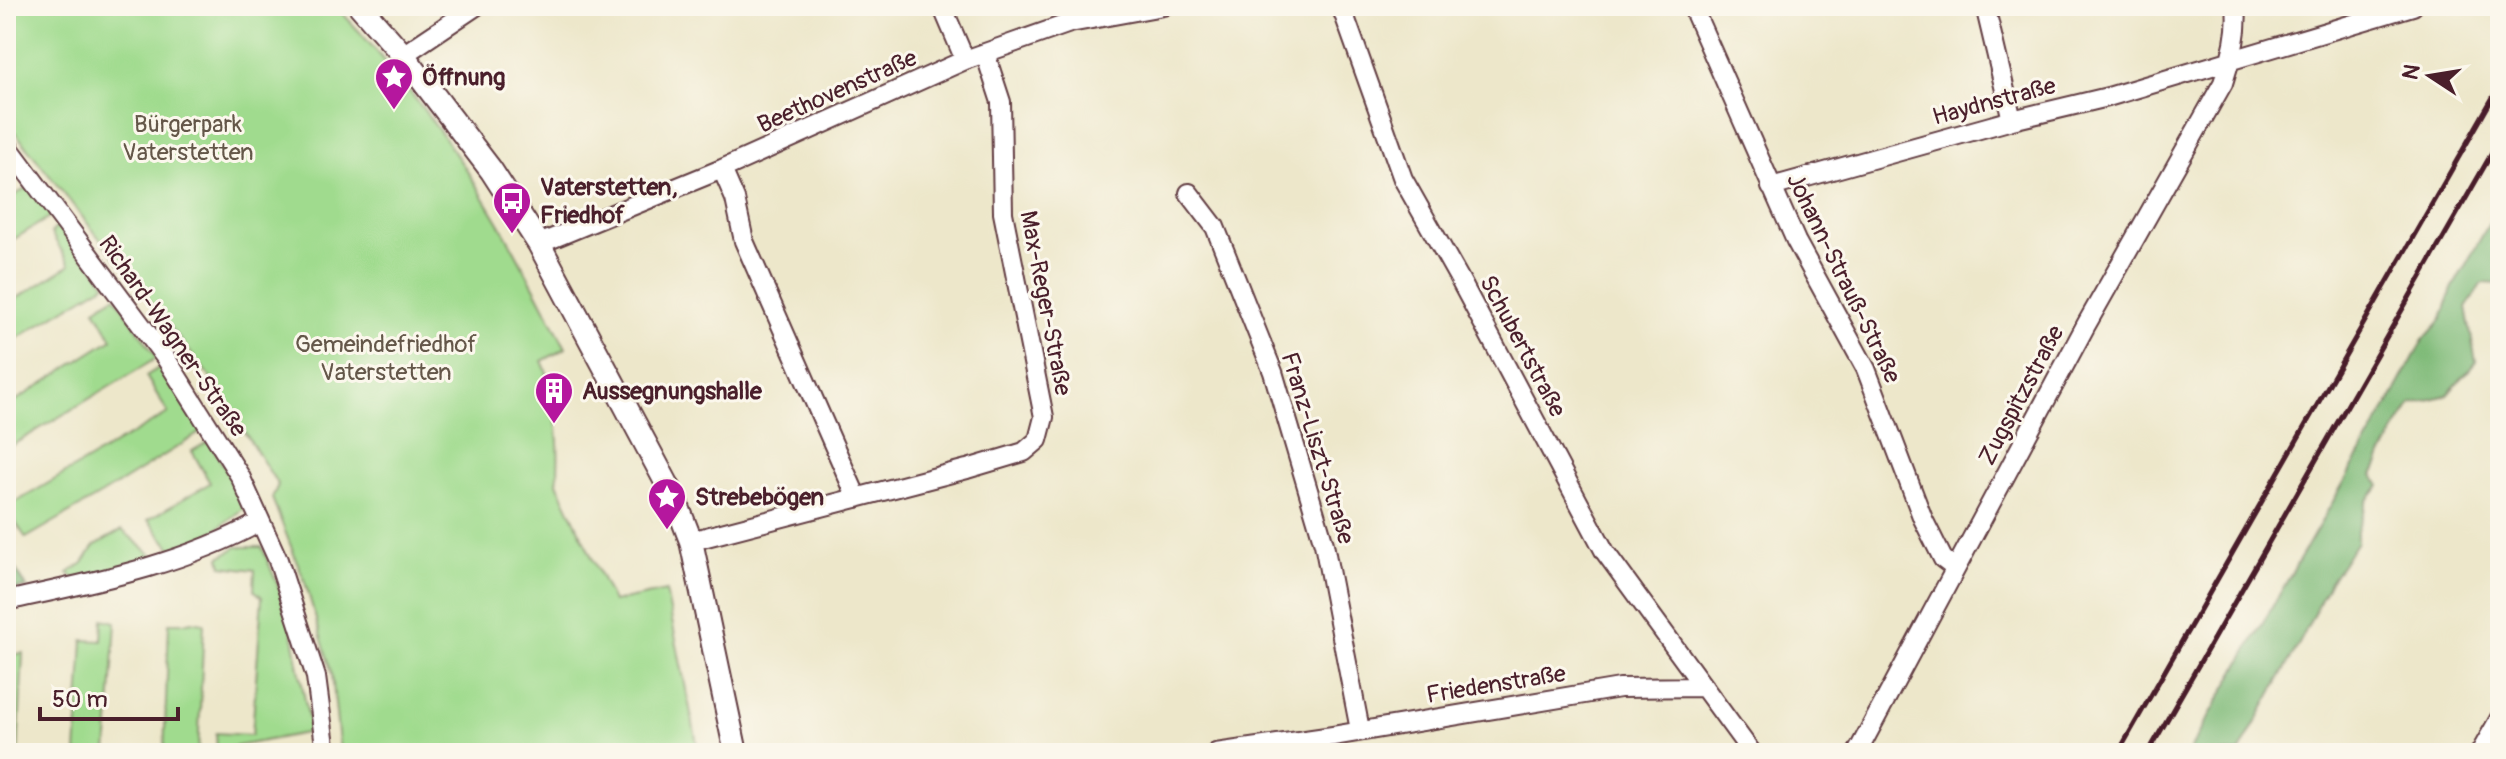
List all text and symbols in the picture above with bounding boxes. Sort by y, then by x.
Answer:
north arrow [2390,36,2470,116]
street label: Beethovenstraße [753,43,922,140]
place icon: Öffnung [373,56,415,111]
text: N [2396,62,2427,82]
place label: Öffnung [422,63,505,92]
street label: Haydnstraße [1929,71,2059,132]
park label: Bürgerpark Vaterstetten [122,110,254,167]
street label: Johann-Strauß-Straße [1780,168,1907,388]
place label: Vaterstetten, Friedhof [540,173,678,230]
bus stop icon: Vaterstetten, Friedhof [491,180,533,235]
street label: Max-Reger-Straße [1013,208,1078,398]
street label: Richard-Wagner-Straße [92,230,253,443]
street label: Schubertstraße [1473,270,1572,422]
street label: Zugspitzstraße [1972,320,2070,470]
park label: Gemeindefriedhof Vaterstetten [295,330,477,387]
street label: Franz-Liszt-Straße [1275,349,1361,548]
building icon: Aussegnungshalle [533,370,575,425]
place label: Aussegnungshalle [582,377,763,406]
place icon: Strebebögen [646,476,688,531]
place label: Strebebögen [695,483,824,512]
street label: Friedenstraße [1424,659,1568,710]
scale bar [40,671,178,721]
text: 50 m [52,685,108,714]

